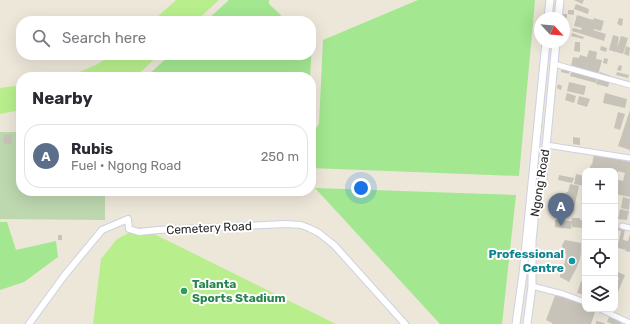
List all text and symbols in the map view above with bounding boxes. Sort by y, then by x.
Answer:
north arrow [534,12,570,48]
search box [16,16,316,60]
icon: search [30,27,52,49]
text: Search here [62,29,146,47]
text: Nearby [32,88,93,108]
text: Rubis [71,140,113,158]
street label: Ngong Road [528,148,552,218]
text: A [41,149,51,164]
text: 250 m [261,149,299,164]
text: Fuel · Ngong Road [71,158,181,173]
map controls [582,168,618,312]
button: + [582,168,618,204]
your location [351,178,371,198]
pin: A [548,193,574,226]
button: − [582,204,618,240]
street label: Cemetery Road [166,219,252,237]
button: locate [582,240,618,276]
place label: Professional Centre [489,247,564,275]
marker: Professional Centre [567,256,577,266]
button: layers [582,276,618,312]
place label: Talanta Sports Stadium [192,277,285,305]
marker: Talanta Sports Stadium [179,286,189,296]

